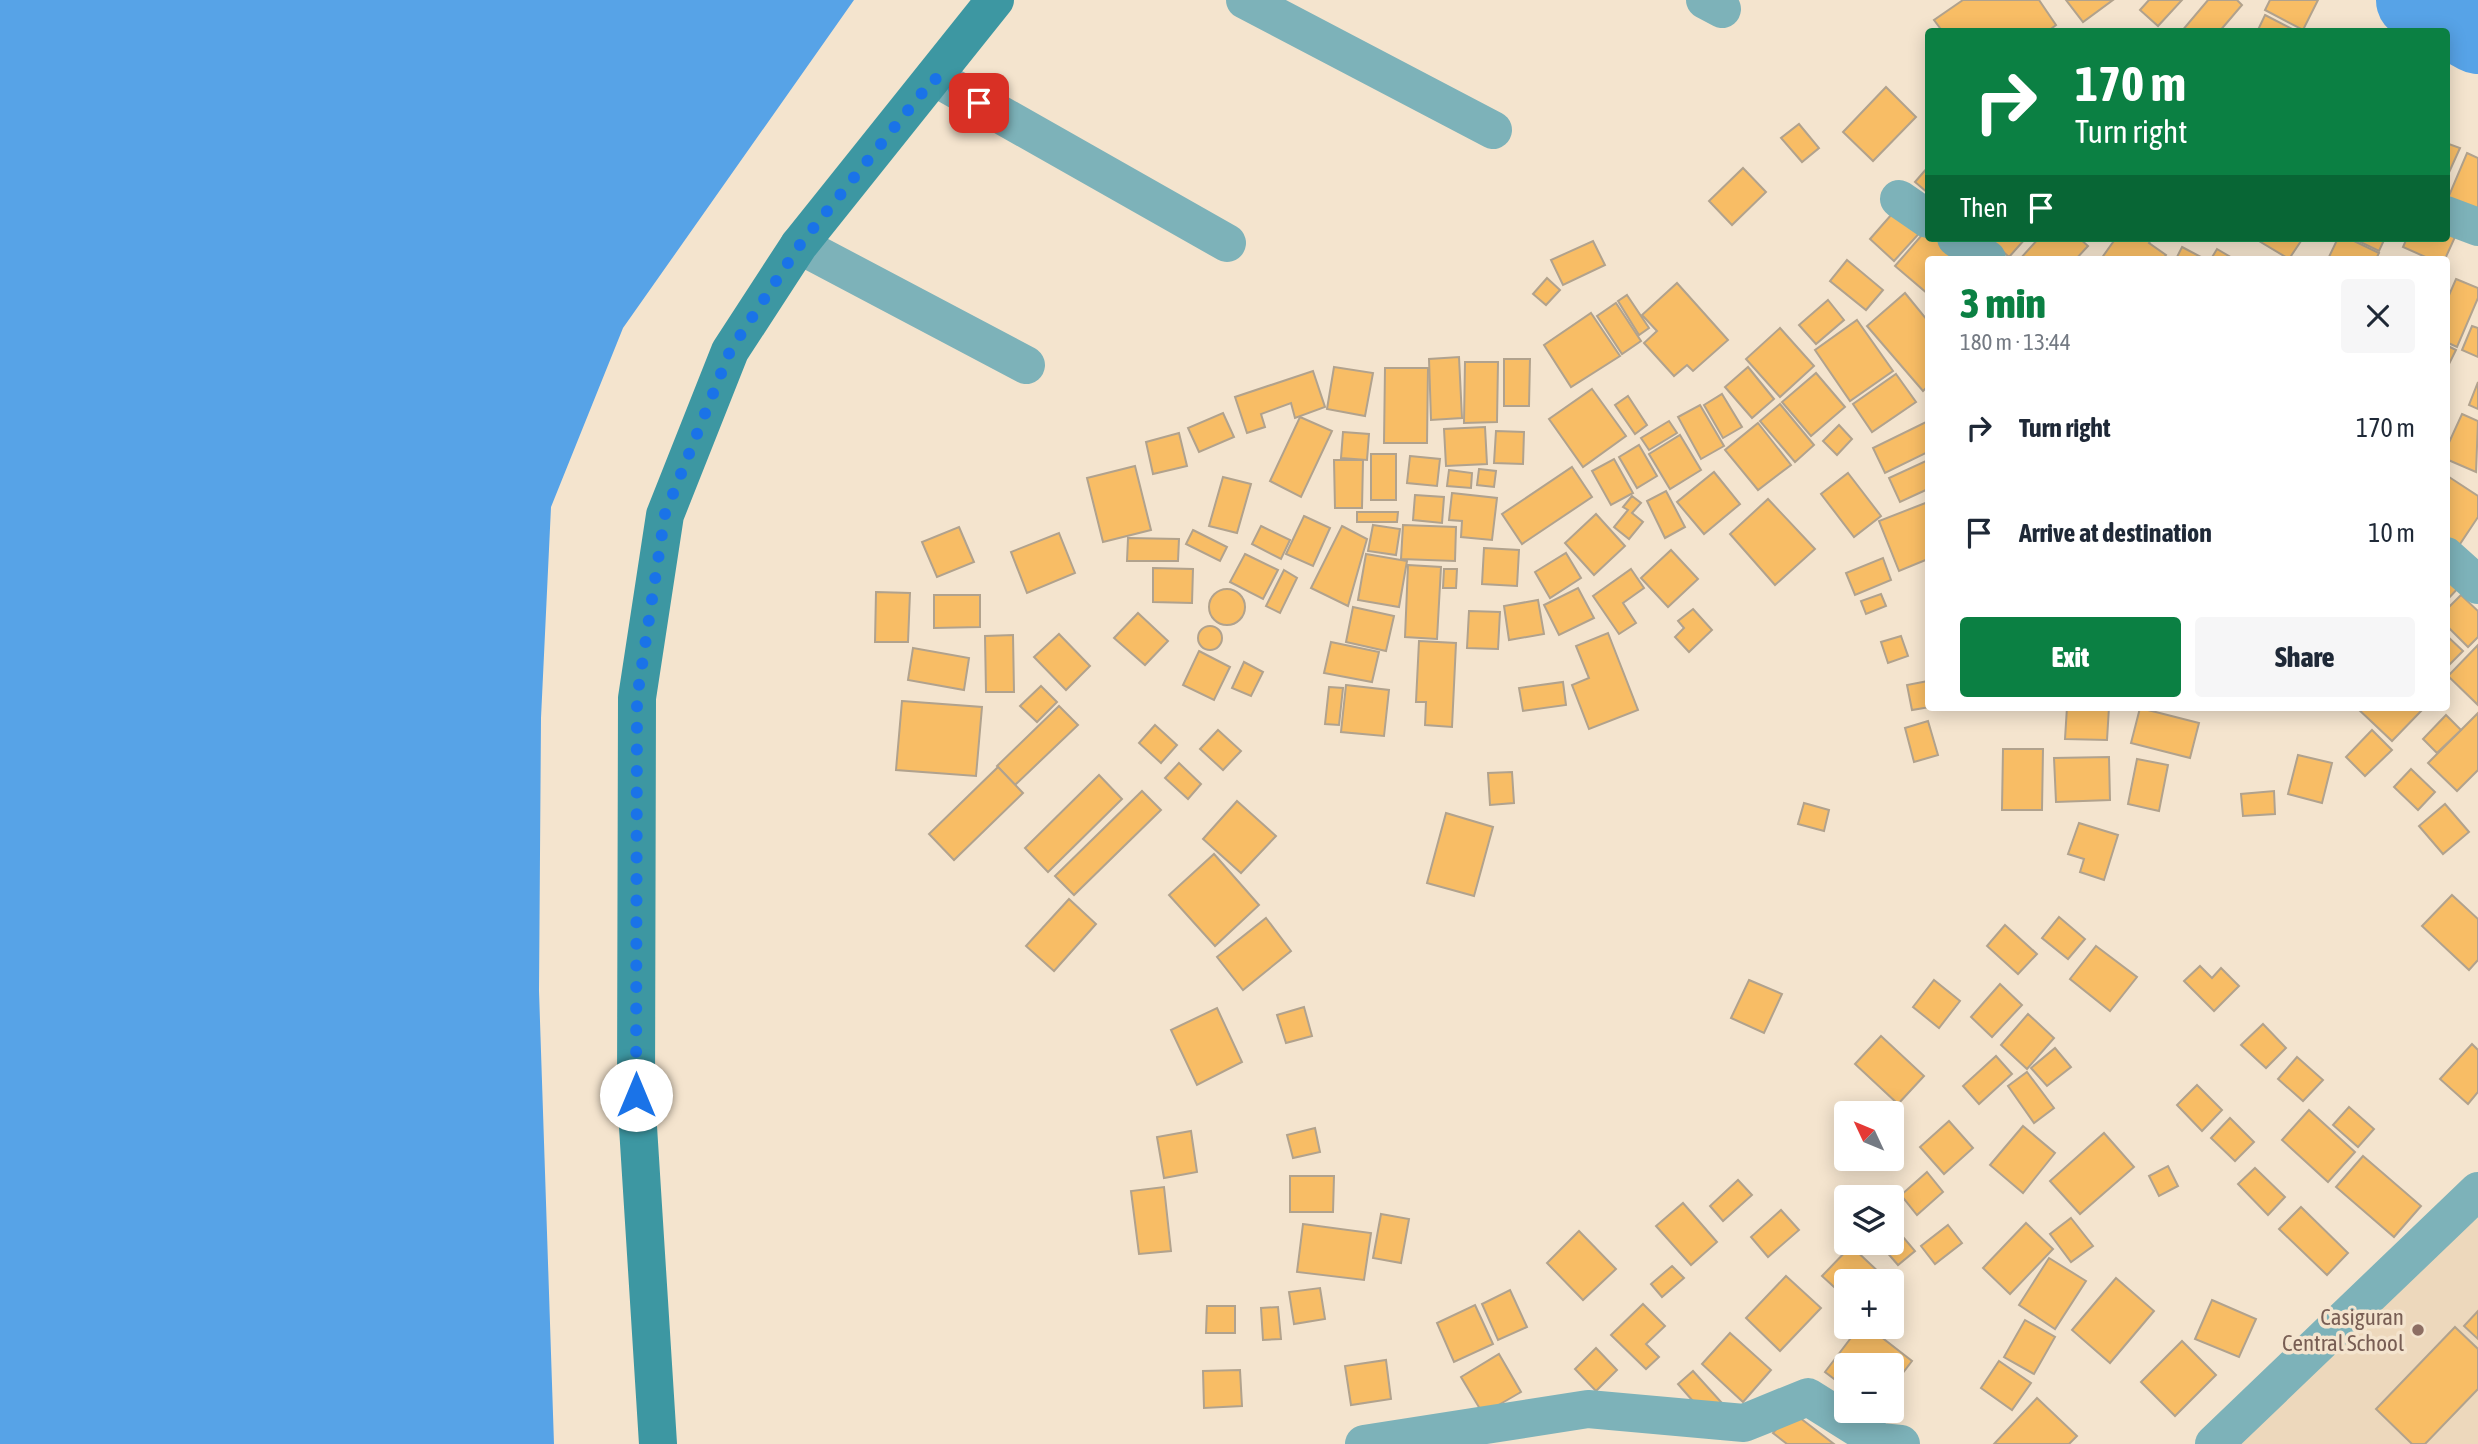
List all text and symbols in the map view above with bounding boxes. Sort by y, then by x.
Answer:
text: 170 m [2075,55,2186,111]
icon: right [1960,56,2051,147]
pin [949,73,1009,133]
icon: arrive [960,84,998,122]
text: Turn right [2075,113,2188,150]
icon: arrive [2022,189,2060,227]
text: Then [1960,193,2008,223]
text: 3 min [1960,279,2046,327]
button: close [2341,279,2415,353]
text: 180 m · 13:44 [1960,329,2071,355]
icon: right [1960,409,1998,447]
text: Turn right [2019,413,2110,443]
text: 170 m [2356,413,2415,443]
icon: arrive [1960,514,1998,552]
text: Arrive at destination [2019,518,2212,548]
text: 10 m [2368,518,2415,548]
button: Exit [1960,617,2181,697]
button: Share [2195,617,2415,697]
position arrow [599,1058,673,1132]
north arrow [1834,1101,1904,1171]
map controls [1834,1101,1904,1423]
button: layers [1834,1185,1904,1255]
button: + [1834,1269,1904,1339]
place label: Casiguran Central School [2282,1304,2404,1356]
marker: Casiguran Central School [2410,1322,2426,1338]
button: − [1834,1353,1904,1423]

